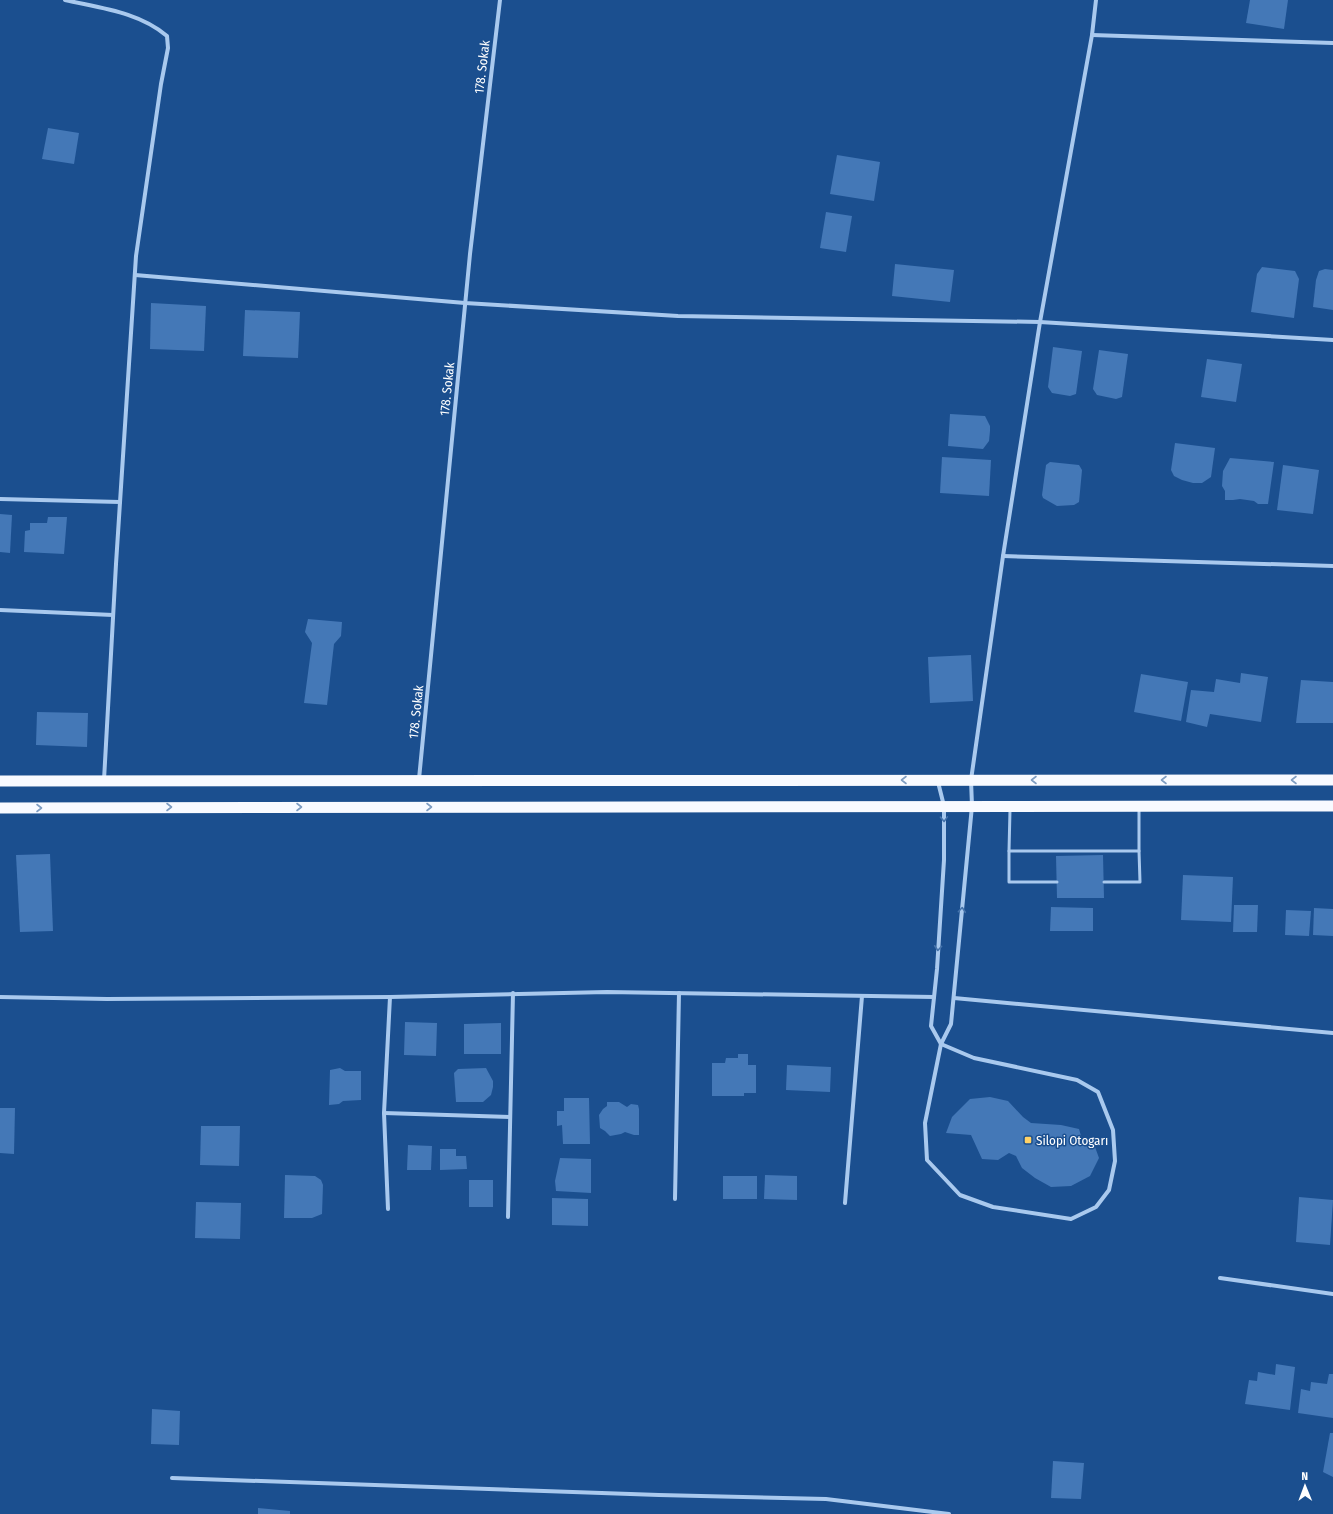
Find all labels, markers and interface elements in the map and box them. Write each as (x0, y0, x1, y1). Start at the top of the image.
street label: 178. Sokak (471, 38, 493, 95)
street label: 178. Sokak (437, 360, 457, 417)
street label: 178. Sokak (406, 683, 426, 740)
one-way arrow (901, 776, 907, 784)
one-way arrow (1031, 776, 1037, 784)
one-way arrow (1161, 776, 1167, 784)
one-way arrow (1291, 776, 1297, 784)
one-way arrow (166, 803, 172, 811)
one-way arrow (296, 803, 302, 811)
one-way arrow (426, 803, 432, 811)
one-way arrow (36, 804, 42, 812)
one-way arrow (940, 816, 949, 822)
one-way arrow (957, 907, 966, 913)
one-way arrow (934, 945, 943, 951)
place label: Silopi Otogarı (1036, 1133, 1108, 1148)
marker: Silopi Otogarı (1023, 1135, 1033, 1145)
north arrow (1285, 1466, 1325, 1506)
text: N (1301, 1470, 1308, 1483)

